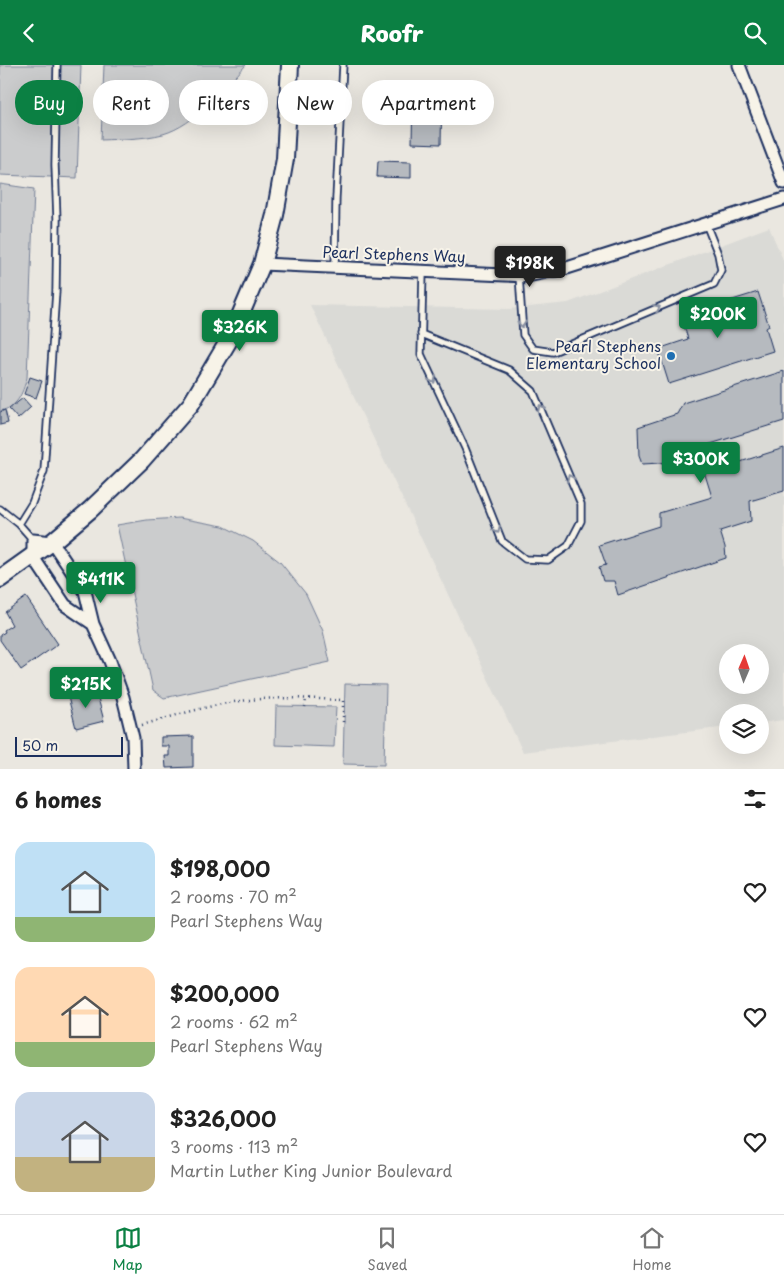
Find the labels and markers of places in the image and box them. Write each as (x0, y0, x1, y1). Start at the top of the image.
pin: $198K (495, 245, 565, 288)
pin: $200K (683, 297, 753, 339)
pin: $326K (205, 309, 275, 352)
place label: Pearl Stephens Elementary School (526, 334, 661, 374)
marker: Pearl Stephens Elementary School (665, 350, 677, 362)
pin: $300K (666, 441, 736, 484)
pin: $411K (66, 561, 136, 604)
pin: $215K (51, 667, 121, 709)

